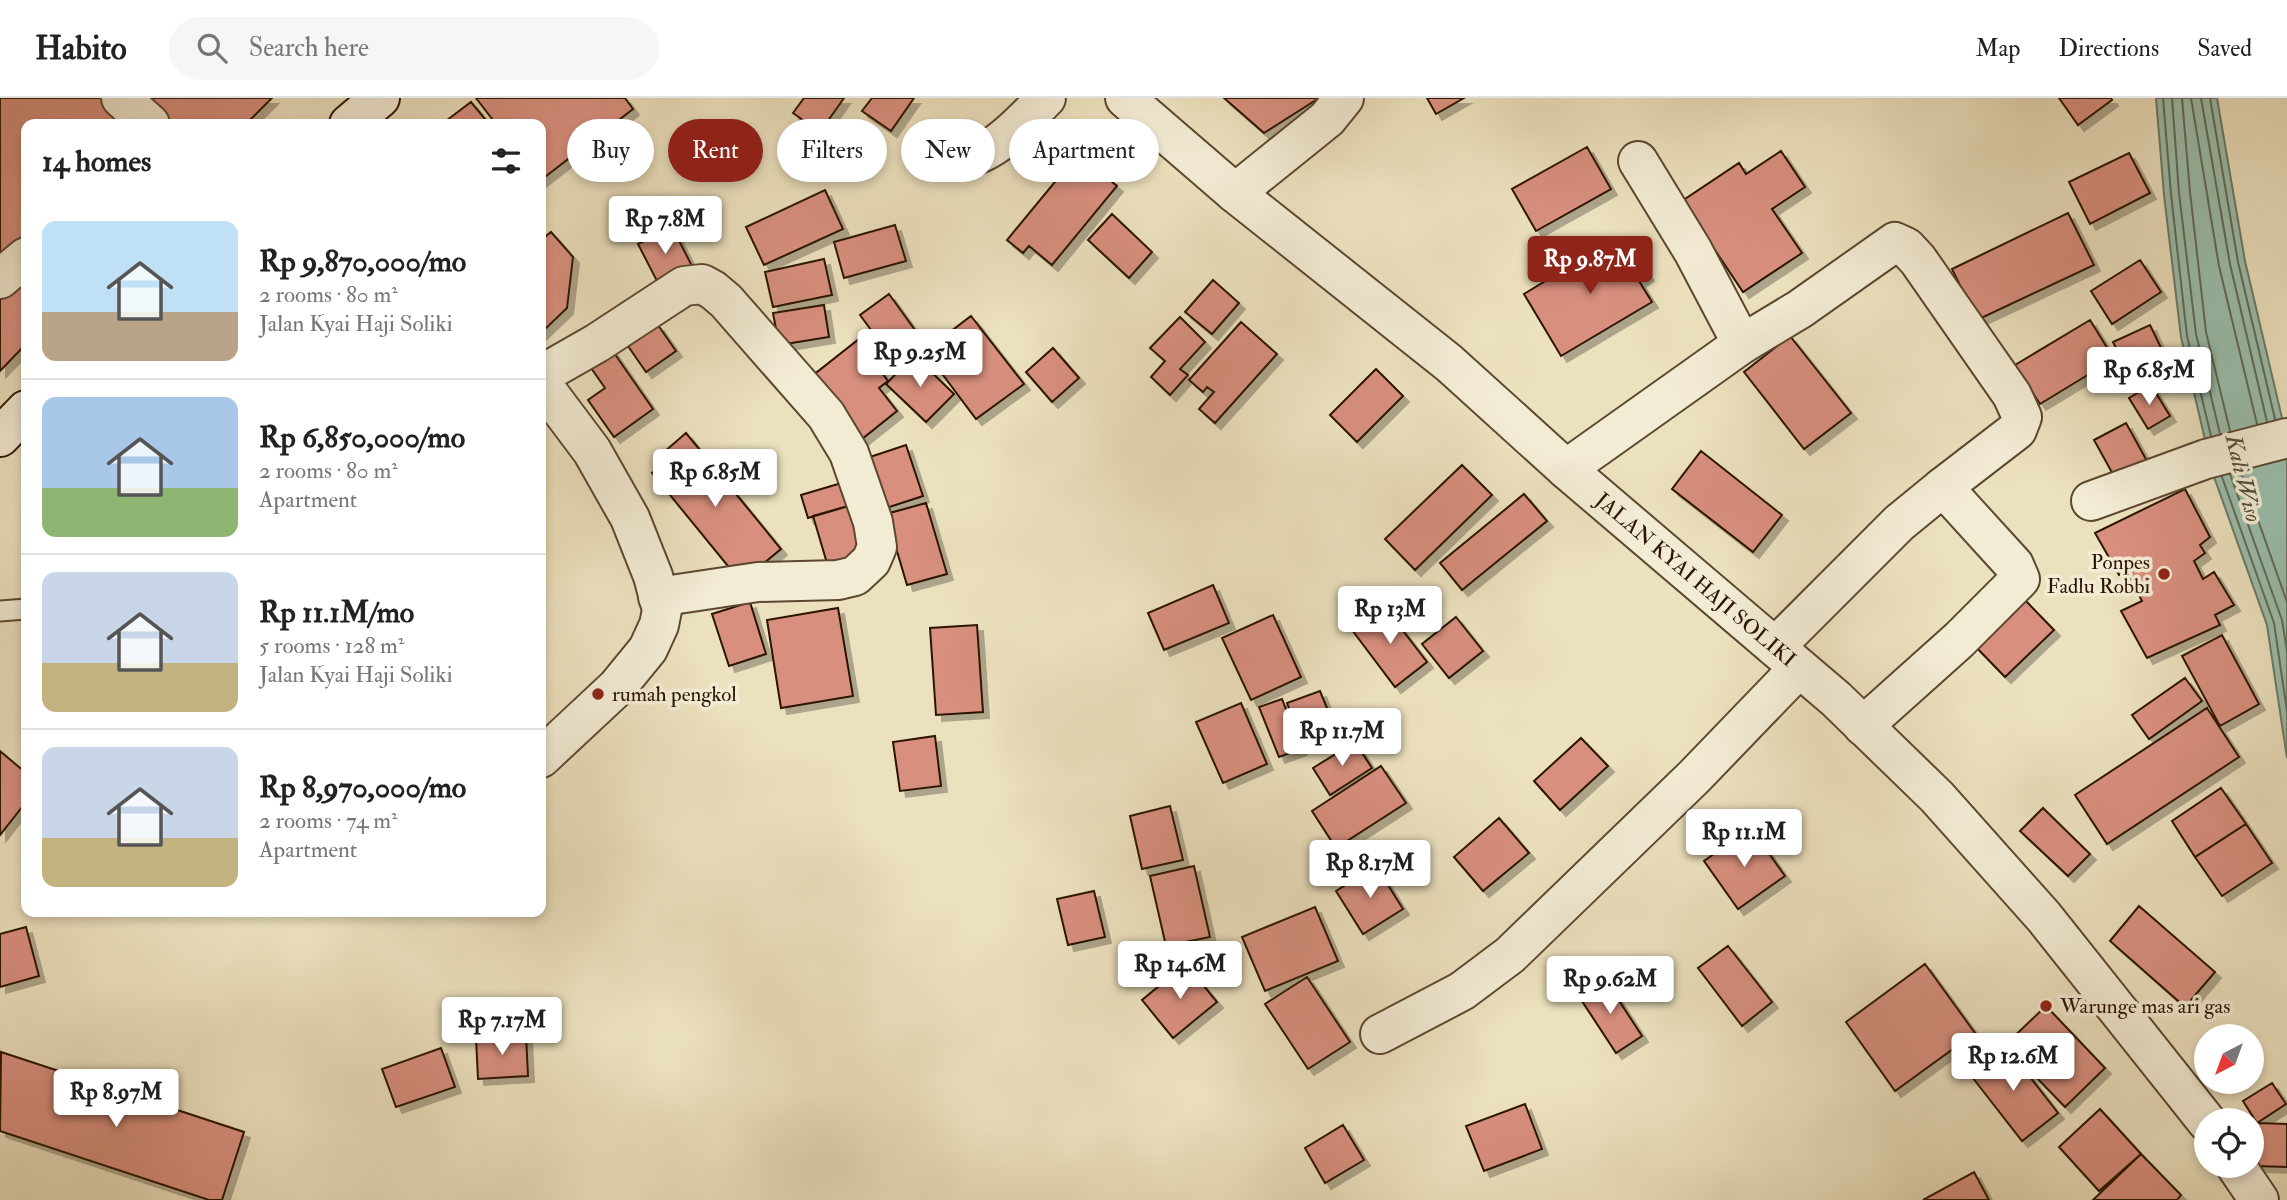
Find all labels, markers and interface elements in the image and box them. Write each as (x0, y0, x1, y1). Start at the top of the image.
search box (169, 17, 659, 80)
text: Habito (35, 28, 127, 69)
icon: search (193, 29, 231, 67)
text: Search here (249, 32, 369, 64)
text: Map (1975, 33, 2020, 64)
text: Directions (2058, 33, 2159, 64)
text: Saved (2197, 33, 2252, 64)
chip: Buy (567, 119, 654, 182)
chip: Rent (668, 119, 763, 182)
chip: Filters (777, 119, 887, 182)
chip: New (901, 119, 995, 182)
chip: Apartment (1009, 119, 1159, 182)
icon: filters (487, 142, 525, 180)
text: 14 homes (42, 143, 151, 180)
pin: Rp 7.8M (600, 197, 730, 256)
text: Rp 7.8M (625, 204, 705, 233)
pin: Rp 9.87M (1518, 236, 1662, 296)
text: Rp 9,870,000/mo (259, 243, 466, 280)
text: Rp 9.87M (1544, 244, 1636, 273)
icon: home (98, 249, 182, 333)
text: 2 rooms · 80 m² (259, 280, 398, 309)
text: Jalan Kyai Haji Soliki (259, 309, 453, 338)
pin: Rp 9.25M (848, 330, 992, 389)
text: Rp 9.25M (873, 337, 967, 366)
pin: Rp 6.85M (2077, 348, 2221, 407)
text: Rp 6.85M (2103, 355, 2195, 384)
text: Rp 6,850,000/mo (259, 419, 465, 456)
icon: home (98, 425, 182, 509)
water label: Kali Wiso (2218, 430, 2268, 525)
pin: Rp 6.85M (643, 450, 787, 509)
text: 2 rooms · 80 m² (259, 456, 398, 485)
text: Rp 6.85M (669, 457, 761, 486)
text: Apartment (259, 485, 357, 514)
street label: JALAN KYAI HAJI SOLIKI (1589, 486, 1802, 673)
place label: Ponpes Fadlu Robbi (2047, 549, 2150, 600)
marker: Ponpes Fadlu Robbi (2156, 566, 2172, 582)
pin: Rp 13M (1333, 587, 1447, 646)
text: Rp 11.1M/mo (259, 594, 414, 631)
text: Rp 13M (1354, 594, 1426, 623)
icon: home (98, 600, 182, 684)
text: 5 rooms · 128 m² (259, 631, 404, 660)
text: Jalan Kyai Haji Soliki (259, 660, 453, 689)
place label: rumah pengkol (612, 681, 737, 708)
marker: rumah pengkol (590, 686, 606, 702)
pin: Rp 11.7M (1270, 708, 1414, 768)
text: Rp 11.7M (1299, 716, 1385, 745)
text: Rp 8,970,000/mo (259, 769, 466, 806)
icon: home (98, 775, 182, 859)
text: 2 rooms · 74 m² (259, 806, 398, 835)
pin: Rp 11.1M (1672, 810, 1816, 869)
text: Rp 11.1M (1702, 817, 1786, 846)
text: Apartment (259, 835, 357, 864)
pin: Rp 8.17M (1298, 840, 1442, 900)
text: Rp 8.17M (1325, 848, 1415, 877)
pin: Rp 14.6M (1108, 942, 1252, 1001)
text: Rp 14.6M (1134, 949, 1226, 978)
pin: Rp 9.62M (1538, 956, 1682, 1016)
text: Rp 9.62M (1563, 964, 1657, 993)
place label: Warunge mas ari gas (2059, 993, 2230, 1020)
pin: Rp 7.17M (430, 998, 574, 1057)
marker: Warunge mas ari gas (2038, 998, 2054, 1014)
text: Rp 7.17M (458, 1005, 546, 1034)
north arrow (2194, 1024, 2264, 1094)
map controls (2194, 1024, 2264, 1178)
pin: Rp 12.6M (1941, 1034, 2085, 1093)
text: Rp 12.6M (1967, 1041, 2059, 1070)
pin: Rp 8.97M (44, 1070, 188, 1129)
text: Rp 8.97M (70, 1077, 162, 1106)
button: locate (2194, 1108, 2264, 1178)

